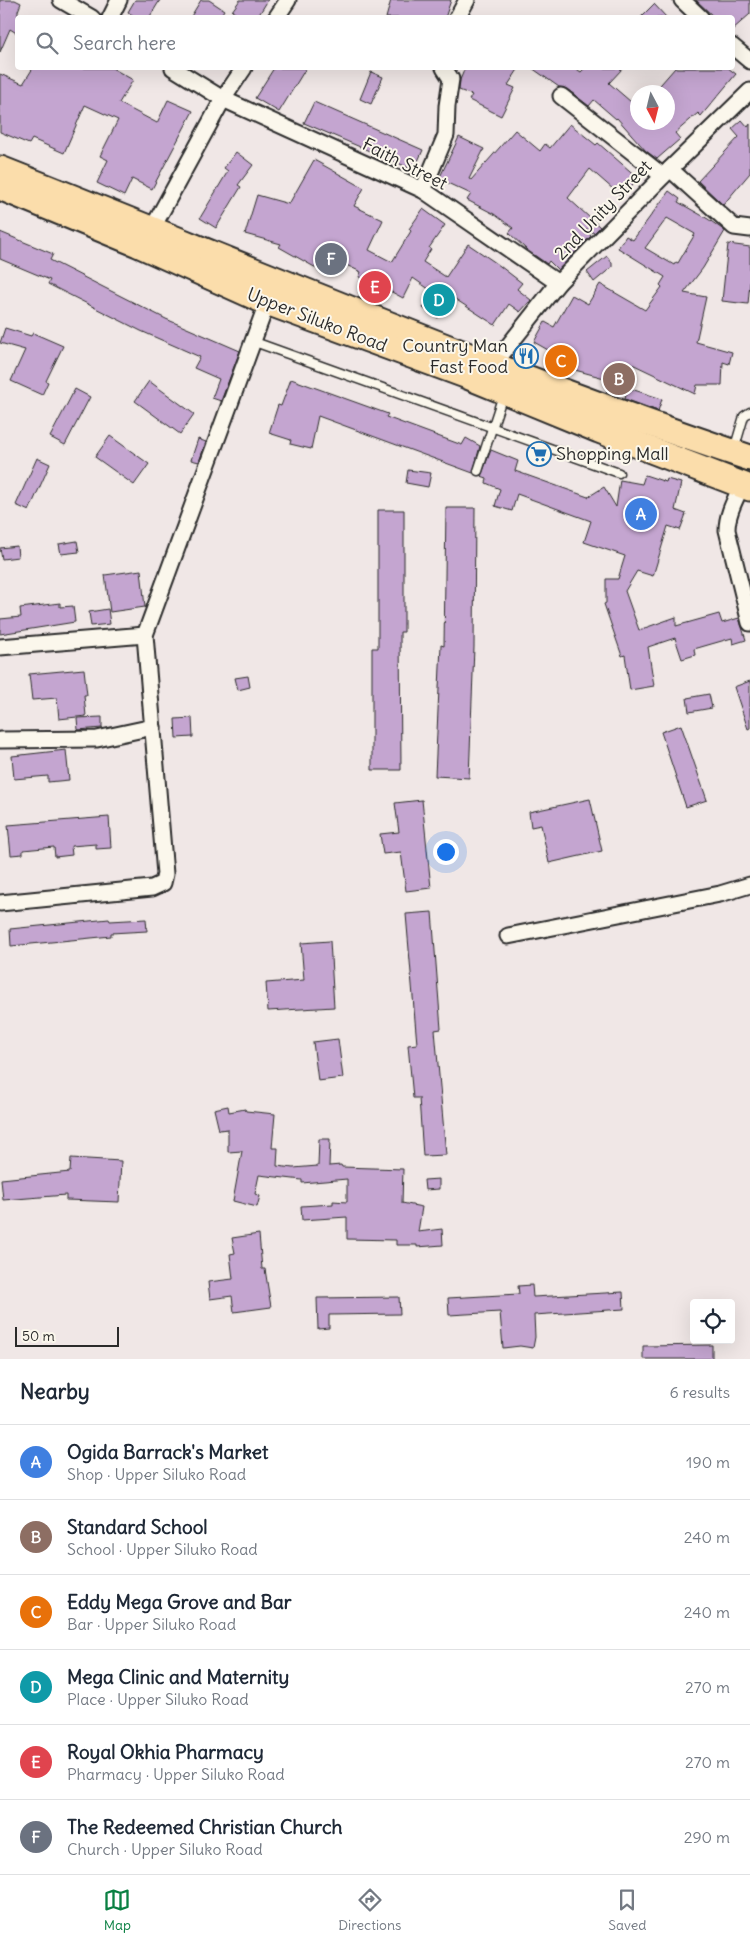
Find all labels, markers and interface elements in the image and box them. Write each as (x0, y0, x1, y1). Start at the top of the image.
search box (15, 15, 735, 70)
icon: search (33, 29, 61, 57)
text: Search here (73, 31, 176, 55)
north arrow (630, 85, 675, 130)
street label: Faith Street (359, 132, 452, 195)
street label: 2nd Unity Street (549, 155, 656, 265)
pin: F (315, 240, 347, 278)
pin: E (359, 268, 391, 306)
pin: D (423, 281, 455, 319)
street label: Upper Siluko Road (244, 282, 391, 357)
place label: Country Man Fast Food (402, 334, 508, 378)
pin: C (545, 342, 577, 380)
restaurant icon: Country Man Fast Food (513, 343, 539, 369)
pin: B (603, 360, 635, 398)
supermarket icon: Shopping Mall (526, 441, 552, 467)
place label: Shopping Mall (556, 442, 669, 465)
pin: A (625, 495, 657, 533)
your location (433, 839, 459, 865)
map controls (690, 1299, 735, 1344)
button: locate (690, 1299, 735, 1344)
scale bar (15, 1324, 119, 1347)
text: 50 m (22, 1327, 55, 1345)
text: Nearby (20, 1378, 90, 1405)
text: 6 results (669, 1382, 730, 1402)
text: Ogida Barrack's Market (67, 1440, 268, 1464)
text: A (31, 1452, 41, 1472)
text: 190 m (686, 1452, 730, 1472)
text: Shop · Upper Siluko Road (67, 1464, 246, 1484)
text: Standard School (67, 1515, 208, 1539)
text: B (31, 1527, 41, 1547)
text: 240 m (684, 1527, 730, 1547)
text: School · Upper Siluko Road (67, 1539, 258, 1559)
text: Eddy Mega Grove and Bar (67, 1590, 292, 1614)
text: C (31, 1602, 41, 1622)
text: 240 m (684, 1602, 730, 1622)
text: Bar · Upper Siluko Road (67, 1614, 236, 1634)
text: Mega Clinic and Maternity (67, 1665, 289, 1689)
text: D (30, 1677, 42, 1697)
text: 270 m (685, 1677, 730, 1697)
text: Place · Upper Siluko Road (67, 1689, 249, 1709)
text: Royal Okhia Pharmacy (67, 1740, 264, 1764)
text: E (31, 1752, 41, 1772)
text: 270 m (685, 1752, 730, 1772)
text: Pharmacy · Upper Siluko Road (67, 1764, 285, 1784)
text: The Redeemed Christian Church (67, 1815, 343, 1839)
text: F (31, 1827, 41, 1847)
text: 290 m (684, 1827, 730, 1847)
text: Church · Upper Siluko Road (67, 1839, 263, 1859)
tab: Map (103, 1886, 131, 1934)
tab: Directions (338, 1886, 401, 1934)
tab: Saved (608, 1886, 647, 1934)

